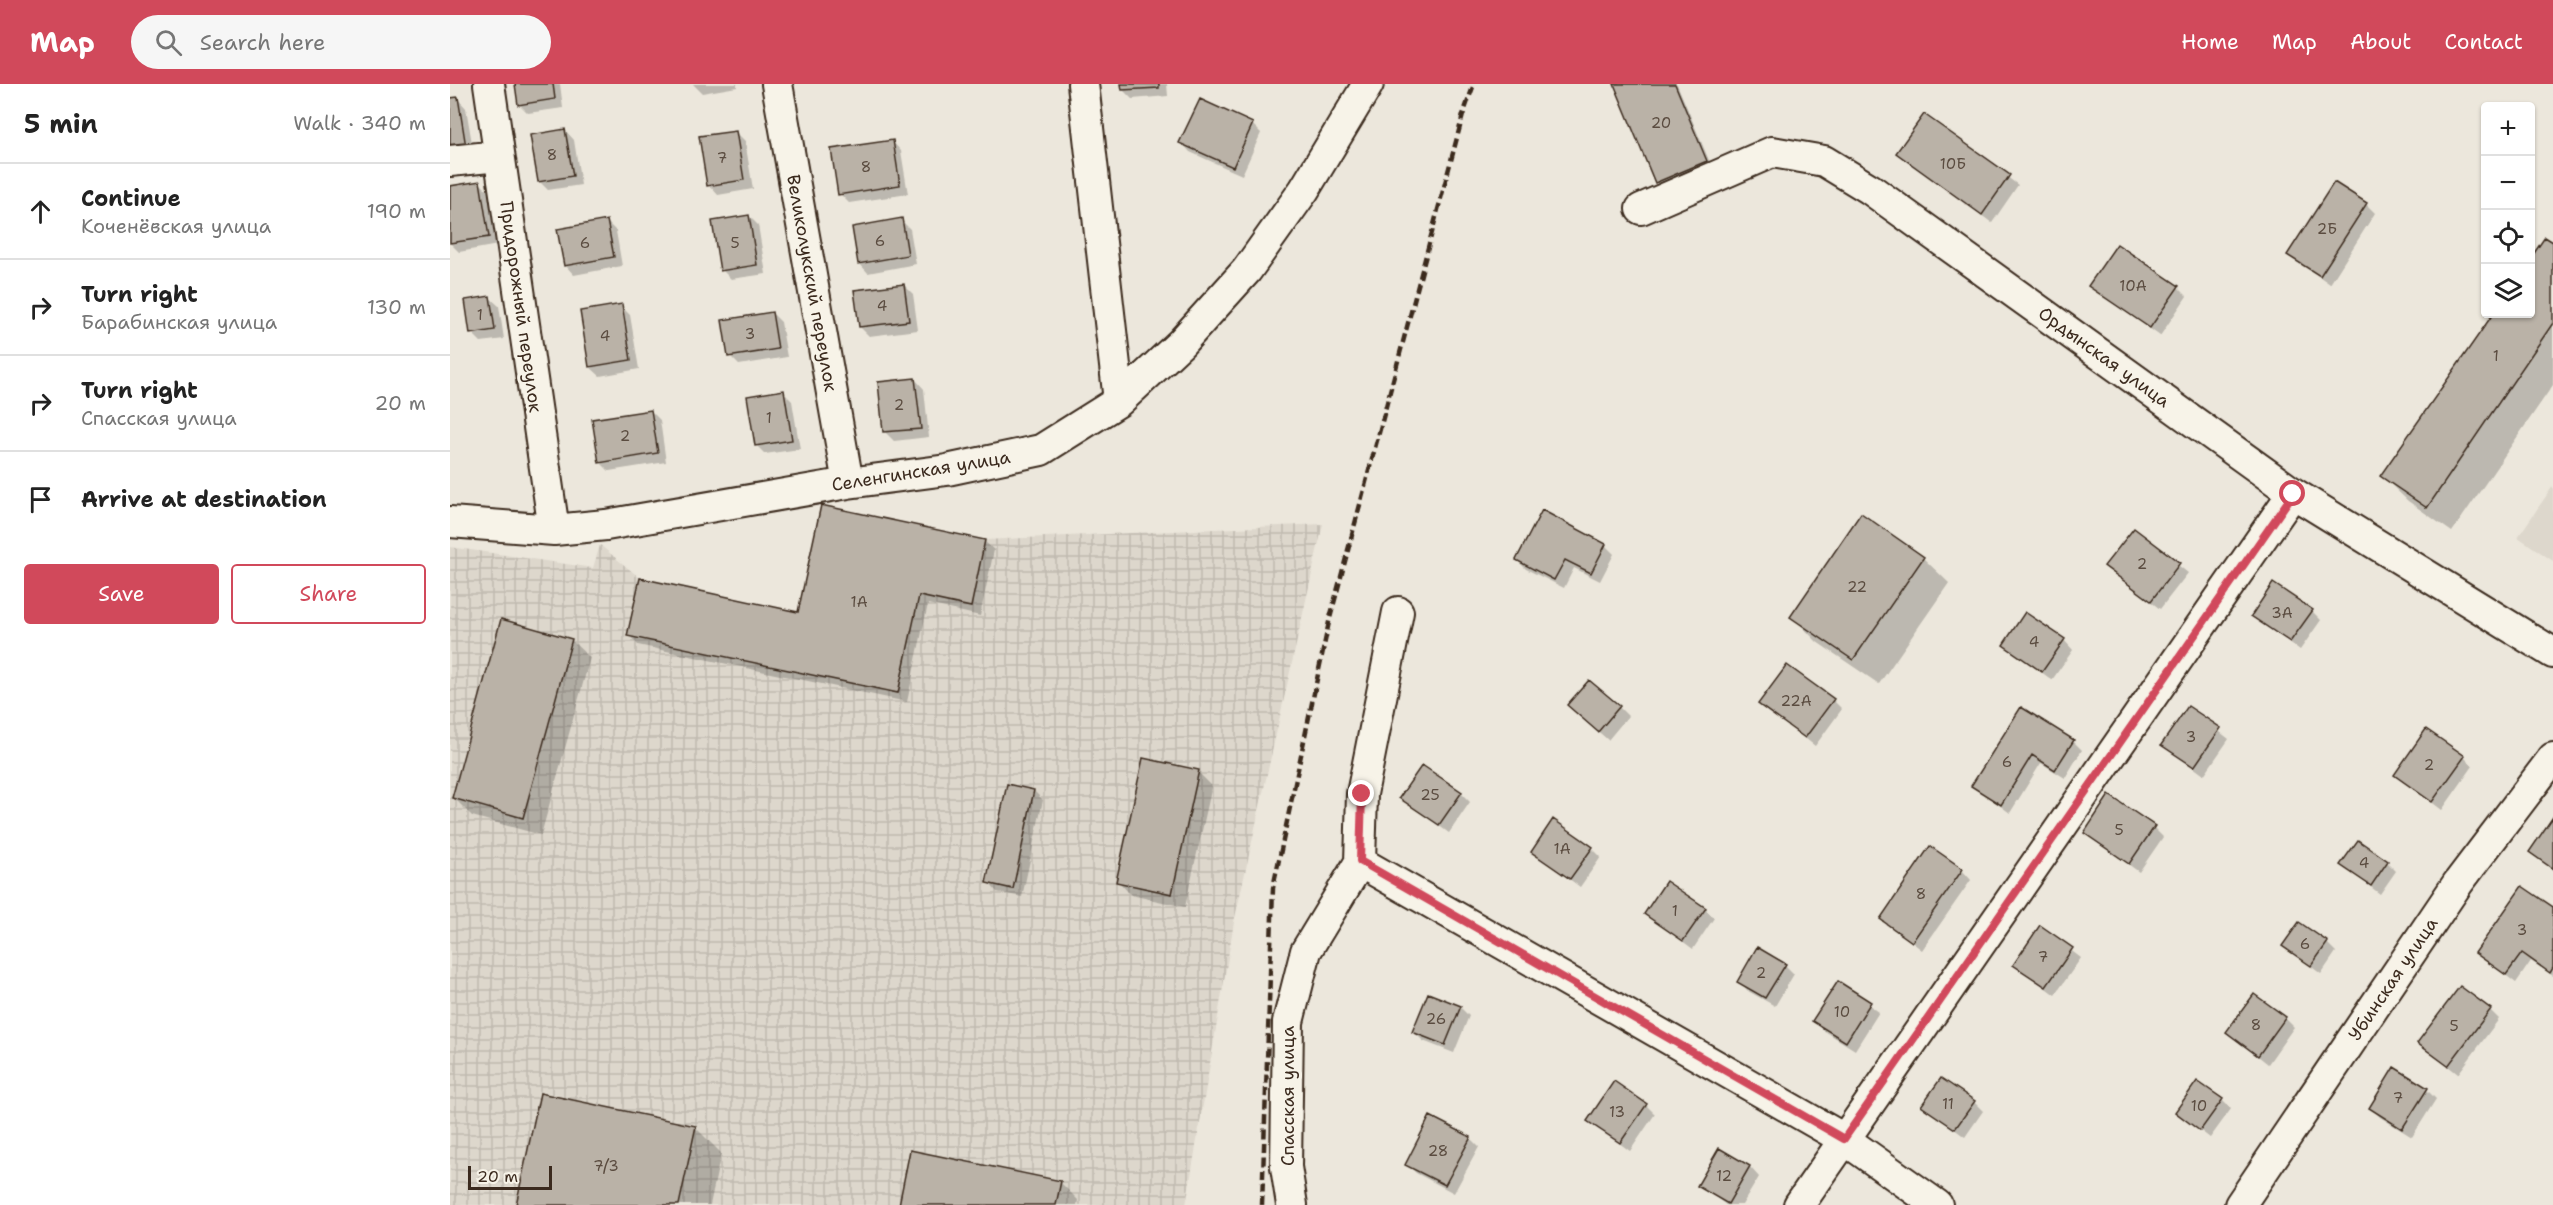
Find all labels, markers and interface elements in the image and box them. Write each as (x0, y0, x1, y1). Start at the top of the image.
search box (131, 15, 551, 69)
text: Map (30, 23, 95, 61)
icon: search (152, 26, 185, 59)
text: Search here (200, 28, 325, 57)
text: Home (2181, 28, 2239, 56)
text: Map (2272, 28, 2317, 56)
text: About (2350, 28, 2411, 56)
text: Contact (2444, 28, 2523, 56)
map controls (2481, 102, 2535, 318)
button: + (2481, 102, 2535, 156)
text: 5 min (24, 106, 98, 141)
text: Walk · 340 m (293, 110, 426, 136)
house number: 20 (1651, 113, 1671, 133)
house number: 8 (547, 145, 557, 165)
house number: 7 (717, 148, 727, 168)
house number: 10Б (1940, 154, 1966, 174)
button: − (2481, 156, 2535, 210)
house number: 8 (861, 157, 871, 177)
street label: Великолукский переулок (781, 173, 843, 394)
text: Continue (81, 184, 181, 213)
icon: ahead (24, 195, 57, 228)
text: 190 m (367, 198, 426, 224)
street label: Придорожный переулок (494, 200, 548, 415)
button: locate (2481, 210, 2535, 264)
text: Коченёвская улица (81, 213, 271, 239)
house number: 2Б (2317, 219, 2337, 239)
house number: 6 (875, 231, 885, 251)
house number: 6 (580, 233, 590, 253)
house number: 5 (730, 233, 740, 253)
button: layers (2481, 264, 2535, 318)
house number: 10А (2119, 276, 2147, 296)
text: Turn right (81, 280, 198, 309)
icon: right (24, 291, 57, 324)
text: 130 m (367, 294, 426, 320)
house number: 4 (877, 296, 887, 316)
street label: Ордынская улица (2033, 301, 2175, 413)
house number: 1 (477, 305, 483, 325)
text: Барабинская улица (81, 309, 277, 335)
house number: 3 (745, 324, 755, 344)
house number: 4 (600, 326, 610, 346)
house number: 1 (2493, 346, 2499, 366)
text: Turn right (81, 376, 198, 405)
icon: right (24, 387, 57, 420)
text: 20 m (375, 390, 426, 416)
house number: 2 (894, 395, 904, 415)
text: Спасская улица (81, 405, 237, 431)
house number: 1 (766, 408, 772, 428)
house number: 2 (620, 426, 630, 446)
street label: Селенгинская улица (830, 445, 1012, 497)
route start (2279, 480, 2305, 506)
icon: arrive (24, 483, 57, 516)
text: Arrive at destination (81, 485, 327, 514)
house number: 2 (2137, 554, 2147, 574)
button: Save (24, 564, 219, 624)
button: Share (231, 564, 426, 624)
house number: 22 (1847, 577, 1867, 597)
house number: 1А (850, 592, 868, 612)
house number: 3А (2271, 603, 2293, 623)
house number: 4 (2029, 632, 2039, 652)
house number: 22А (1780, 691, 1812, 711)
house number: 3 (2186, 727, 2196, 747)
house number: 6 (2002, 752, 2012, 772)
house number: 2 (2424, 755, 2434, 775)
route end (1348, 780, 1374, 806)
house number: 25 (1420, 785, 1440, 805)
house number: 5 (2114, 820, 2124, 840)
house number: 1А (1553, 839, 1571, 859)
house number: 4 (2359, 853, 2369, 873)
house number: 8 (1916, 884, 1926, 904)
house number: 1 (1672, 901, 1678, 921)
street label: Убинская улица (2343, 913, 2443, 1045)
house number: 3 (2517, 920, 2527, 940)
house number: 6 (2300, 934, 2310, 954)
house number: 7 (2038, 947, 2048, 967)
house number: 2 (1756, 963, 1766, 983)
house number: 10 (1834, 1002, 1850, 1022)
house number: 26 (1426, 1009, 1446, 1029)
house number: 8 (2251, 1015, 2261, 1035)
house number: 5 (2449, 1016, 2459, 1036)
street label: Спасская улица (1276, 1026, 1300, 1166)
house number: 7 (2393, 1088, 2403, 1108)
house number: 11 (1942, 1094, 1954, 1114)
house number: 10 (2191, 1096, 2207, 1116)
house number: 13 (1609, 1102, 1625, 1122)
house number: 28 (1428, 1141, 1448, 1161)
house number: 7/3 (593, 1156, 619, 1176)
scale bar (468, 1163, 552, 1190)
text: 20 m (477, 1166, 518, 1187)
house number: 12 (1716, 1166, 1732, 1186)

